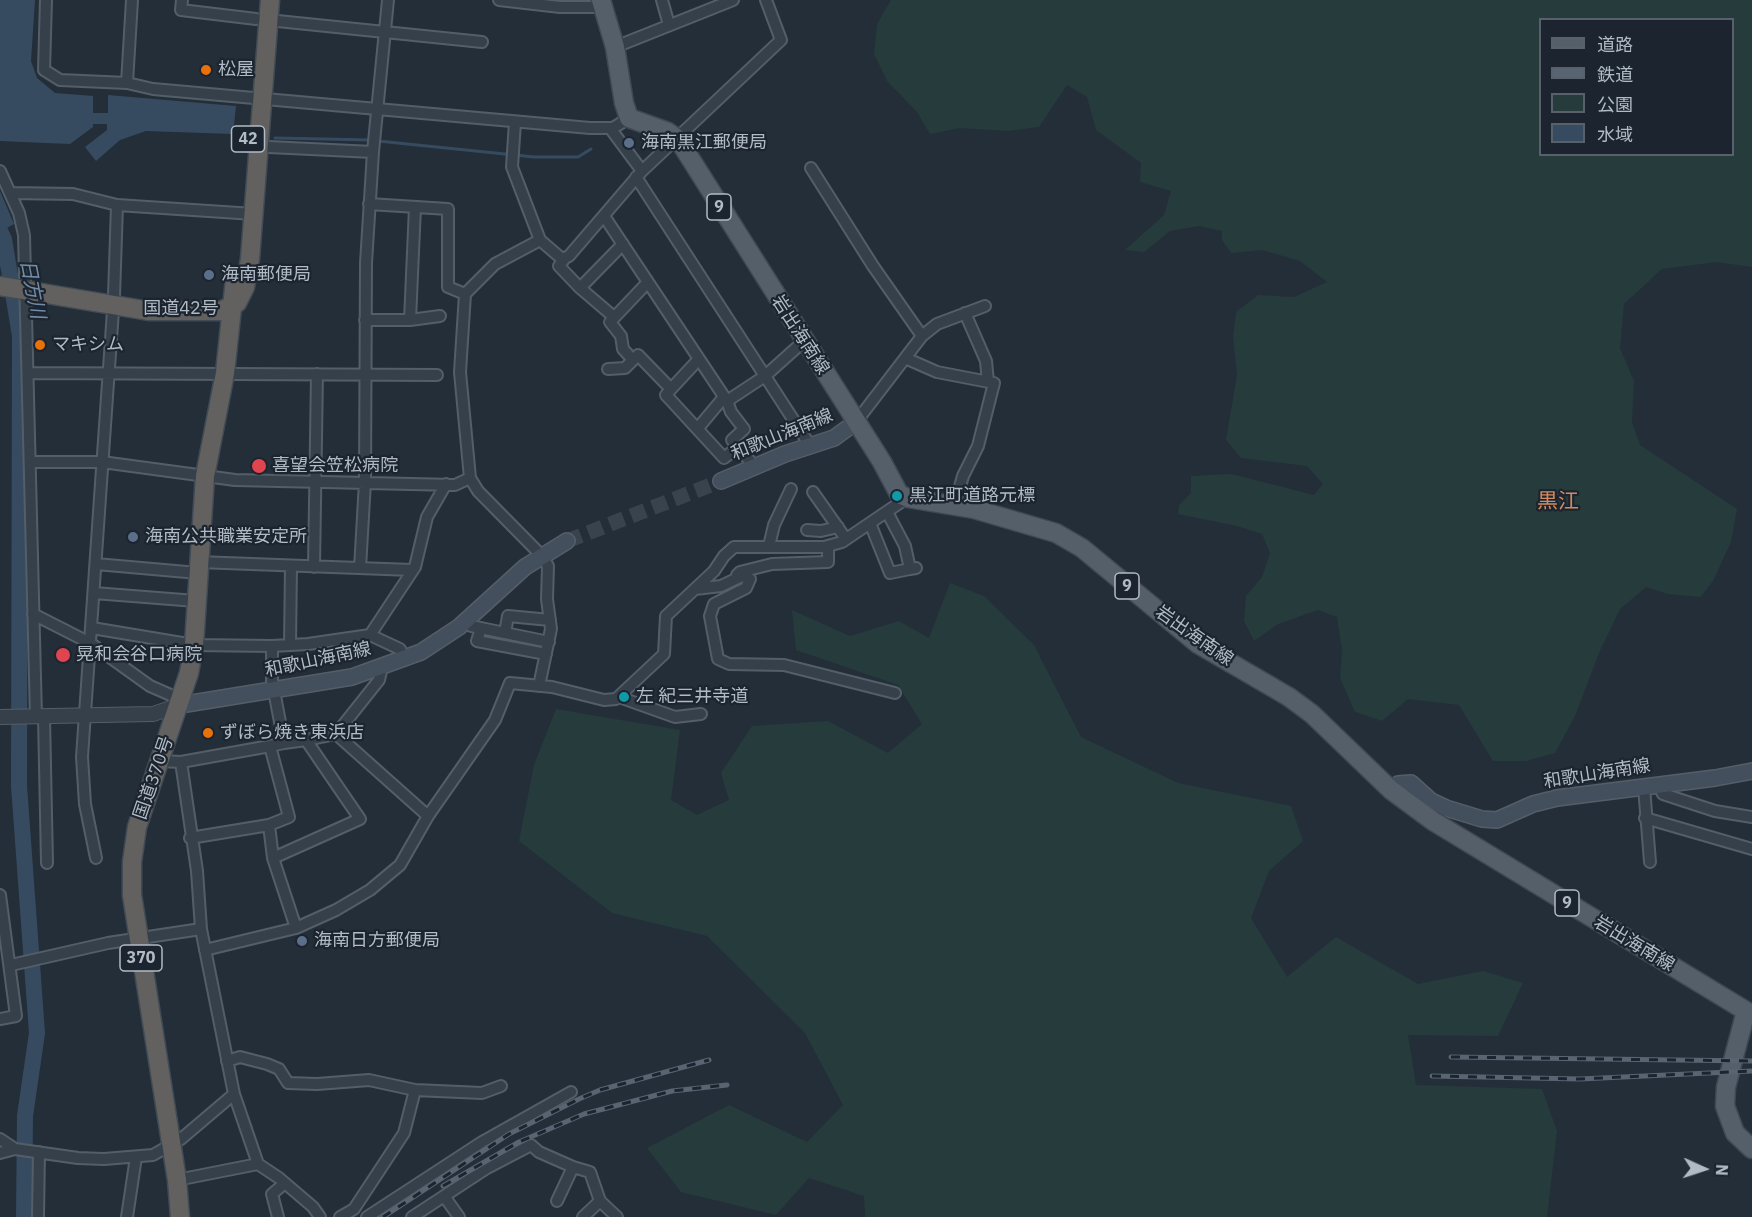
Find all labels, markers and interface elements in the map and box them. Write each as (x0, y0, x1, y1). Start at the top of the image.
legend (1539, 18, 1734, 156)
text: 道路 (1597, 33, 1633, 56)
place label: 松屋 (218, 59, 254, 81)
marker: 松屋 (199, 63, 213, 77)
text: 鉄道 (1597, 63, 1633, 86)
text: 公園 (1597, 93, 1633, 116)
text: 水域 (1597, 123, 1633, 146)
road number: 42 (232, 126, 264, 152)
place label: 海南黒江郵便局 (641, 132, 767, 154)
marker: 海南黒江郵便局 (622, 136, 636, 150)
road number: 9 (707, 194, 731, 220)
water label: 日方川 (14, 257, 50, 321)
place label: 海南郵便局 (221, 264, 311, 286)
marker: 海南郵便局 (202, 268, 216, 282)
street label: 岩出海南線 (766, 291, 834, 379)
street label: 国道42号 (143, 298, 219, 320)
place label: マキシム (52, 334, 124, 356)
marker: マキシム (33, 338, 47, 352)
street label: 和歌山海南線 (728, 405, 836, 465)
place label: 喜望会笠松病院 (272, 455, 398, 477)
marker: 喜望会笠松病院 (250, 457, 268, 475)
place label: 黒江町道路元標 (909, 485, 1035, 507)
marker: 黒江町道路元標 (890, 489, 904, 503)
district label: 黒江 (1537, 489, 1579, 515)
place label: 海南公共職業安定所 (145, 526, 307, 548)
marker: 海南公共職業安定所 (126, 530, 140, 544)
road number: 9 (1115, 573, 1139, 599)
street label: 岩出海南線 (1151, 601, 1237, 671)
street label: 和歌山海南線 (263, 638, 373, 682)
place label: 晃和会谷口病院 (76, 644, 202, 666)
marker: 晃和会谷口病院 (54, 646, 72, 664)
place label: 左 紀三井寺道 (636, 686, 748, 708)
marker: 左 紀三井寺道 (617, 690, 631, 704)
place label: ずぼら焼き東浜店 (220, 722, 364, 744)
marker: ずぼら焼き東浜店 (201, 726, 215, 740)
street label: 国道370号 (130, 734, 178, 822)
street label: 和歌山海南線 (1542, 755, 1652, 793)
road number: 9 (1555, 890, 1579, 916)
street label: 岩出海南線 (1590, 912, 1678, 976)
place label: 海南日方郵便局 (314, 930, 440, 952)
marker: 海南日方郵便局 (295, 934, 309, 948)
road number: 370 (120, 945, 162, 971)
north arrow (1674, 1139, 1734, 1199)
text: N (1712, 1164, 1732, 1176)

